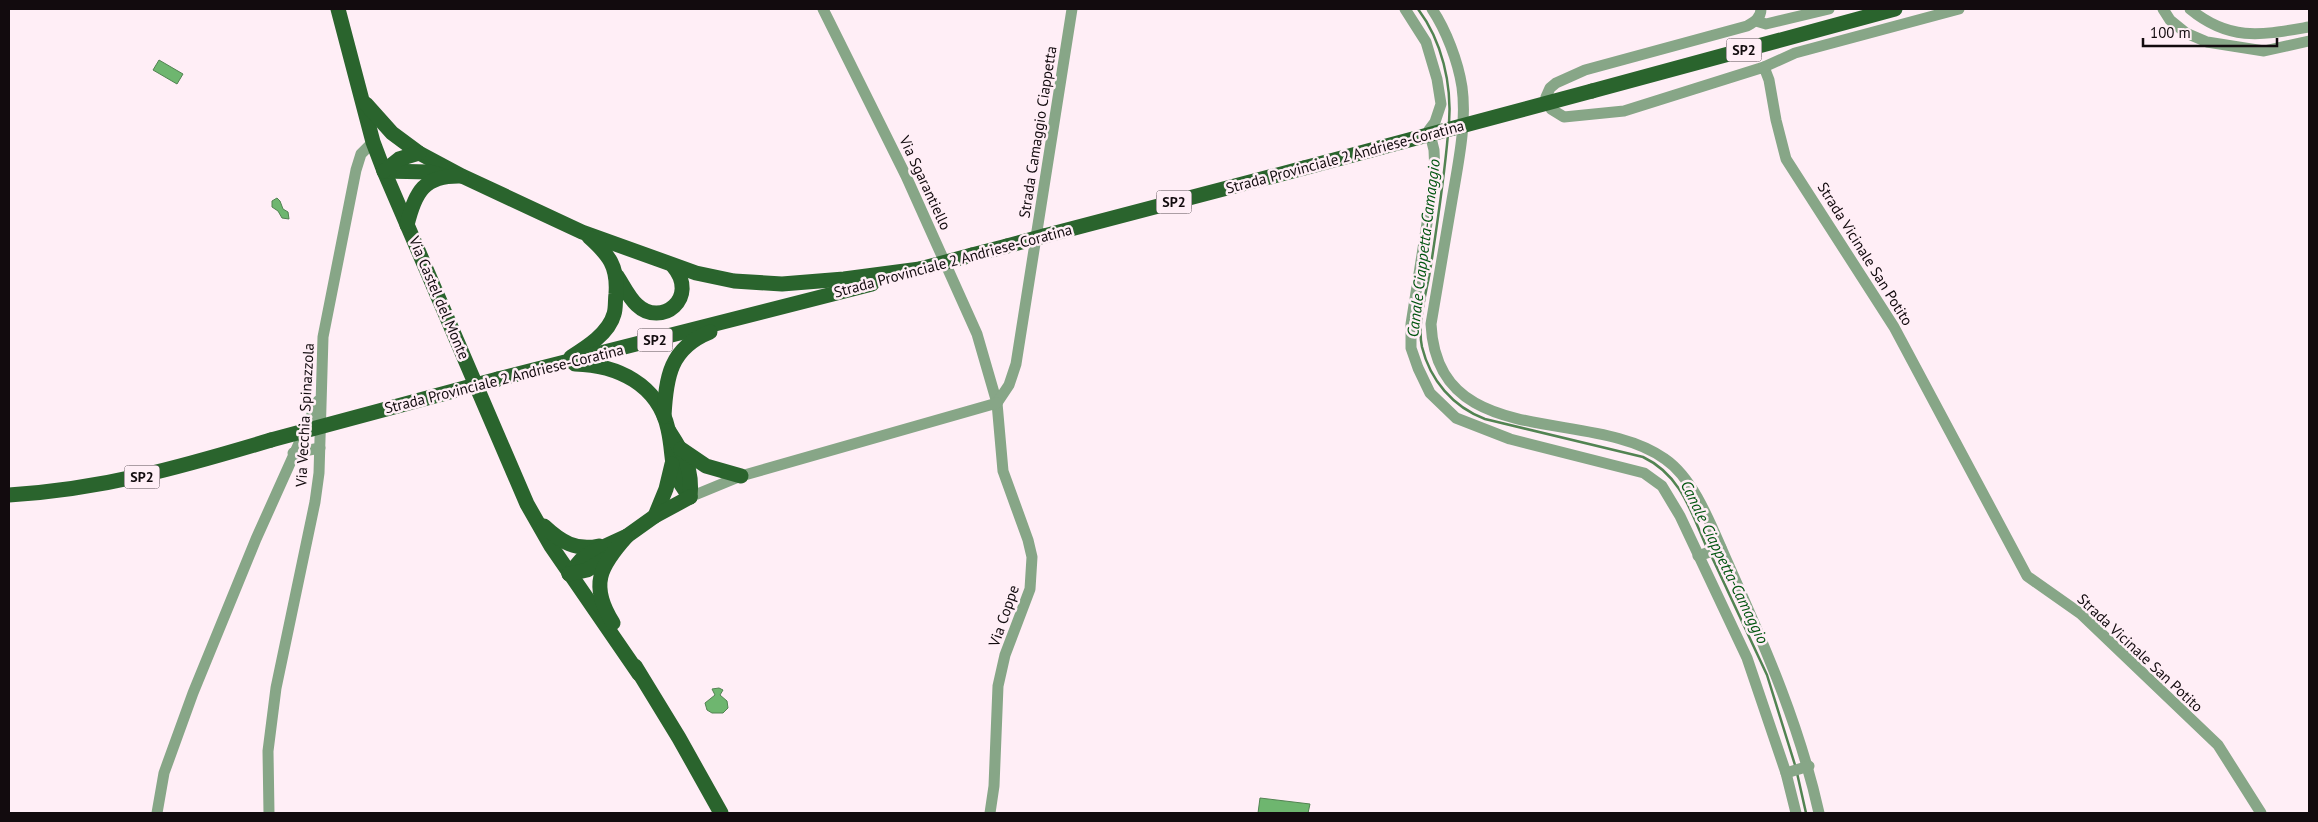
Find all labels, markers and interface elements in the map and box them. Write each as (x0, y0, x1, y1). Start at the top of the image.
scale bar (2143, 15, 2277, 47)
text: 100 m (2150, 23, 2191, 42)
road number: SP2 (1726, 38, 1762, 62)
street label: Strada Camaggio Ciappetta (1015, 44, 1061, 219)
street label: Strada Provinciale 2 Andriese-Coratina (1224, 116, 1466, 198)
street label: Via Sgarantiello (895, 132, 956, 233)
water label: Canale Ciappetta-Camaggio (1402, 158, 1444, 338)
street label: Strada Vicinale San Potito (1814, 179, 1917, 329)
road number: SP2 (1156, 190, 1192, 213)
street label: Strada Provinciale 2 Andriese-Coratina (832, 220, 1074, 302)
street label: Via Castel del Monte (405, 233, 474, 362)
road number: SP2 (638, 328, 672, 352)
street label: Strada Provinciale 2 Andriese-Coratina (382, 340, 625, 417)
street label: Via Vecchia Spinazzola (291, 342, 318, 489)
road number: SP2 (124, 466, 160, 488)
water label: Canale Ciappetta-Camaggio (1677, 477, 1773, 647)
street label: Via Coppe (984, 583, 1023, 650)
street label: Strada Vicinale San Potito (2073, 589, 2207, 716)

